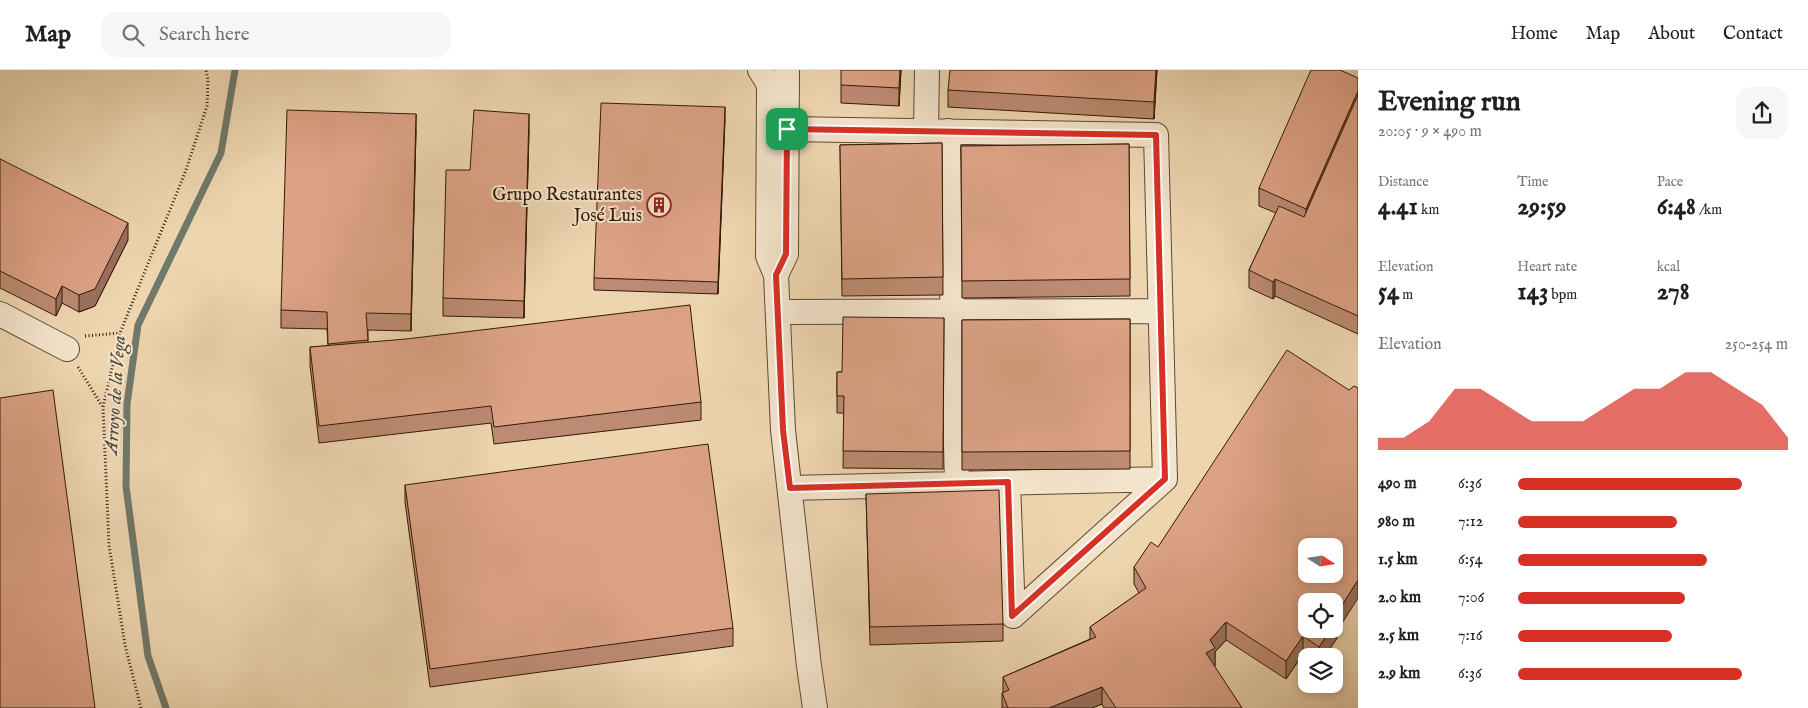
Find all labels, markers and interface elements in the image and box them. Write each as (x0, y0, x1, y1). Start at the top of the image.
search box (101, 12, 451, 57)
text: Map (25, 19, 71, 50)
icon: search (119, 21, 147, 49)
text: Search here (159, 23, 250, 47)
text: Home (1511, 23, 1558, 46)
text: Map (1586, 23, 1620, 46)
text: About (1648, 23, 1695, 46)
text: Contact (1723, 23, 1783, 46)
text: Evening run (1378, 85, 1521, 120)
button: share (1736, 87, 1788, 139)
pin (766, 108, 808, 150)
icon: arrive (773, 115, 801, 143)
text: 20:05 · 9 × 490 m (1378, 122, 1482, 142)
text: Distance (1378, 173, 1429, 191)
text: Time (1517, 173, 1548, 191)
text: Pace (1657, 173, 1683, 191)
place label: Grupo Restaurantes José Luis (492, 184, 642, 228)
text: 4.41 (1378, 191, 1418, 223)
text: 29:59 (1517, 191, 1567, 223)
text: 6:48 (1657, 191, 1696, 223)
building icon: Grupo Restaurantes José Luis (646, 192, 672, 218)
text: km (1418, 201, 1439, 219)
text: /km (1696, 201, 1722, 219)
text: Elevation (1378, 258, 1434, 276)
text: Heart rate (1517, 258, 1577, 276)
text: kcal (1657, 258, 1680, 276)
text: 54 (1378, 276, 1399, 308)
text: 143 (1517, 276, 1548, 308)
text: 278 (1657, 276, 1690, 308)
text: m (1399, 286, 1413, 304)
text: bpm (1548, 286, 1577, 304)
water label: Arroyo de la Vega (100, 335, 132, 457)
text: Elevation (1378, 335, 1441, 355)
text: 250–254 m (1725, 335, 1788, 355)
text: 490 m (1378, 474, 1417, 494)
text: 6:36 (1458, 474, 1482, 494)
text: 980 m (1378, 512, 1415, 532)
text: 7:12 (1458, 512, 1483, 532)
north arrow (1298, 538, 1342, 582)
map controls (1298, 538, 1343, 693)
text: 1.5 km (1378, 550, 1418, 570)
text: 6:54 (1458, 550, 1483, 570)
text: 2.0 km (1378, 588, 1421, 608)
text: 7:06 (1458, 588, 1484, 608)
button: locate (1298, 593, 1343, 638)
text: 2.5 km (1378, 626, 1419, 646)
text: 7:16 (1458, 626, 1482, 646)
button: layers (1298, 648, 1343, 693)
text: 2.9 km (1378, 664, 1420, 684)
text: 6:36 (1458, 664, 1482, 684)

